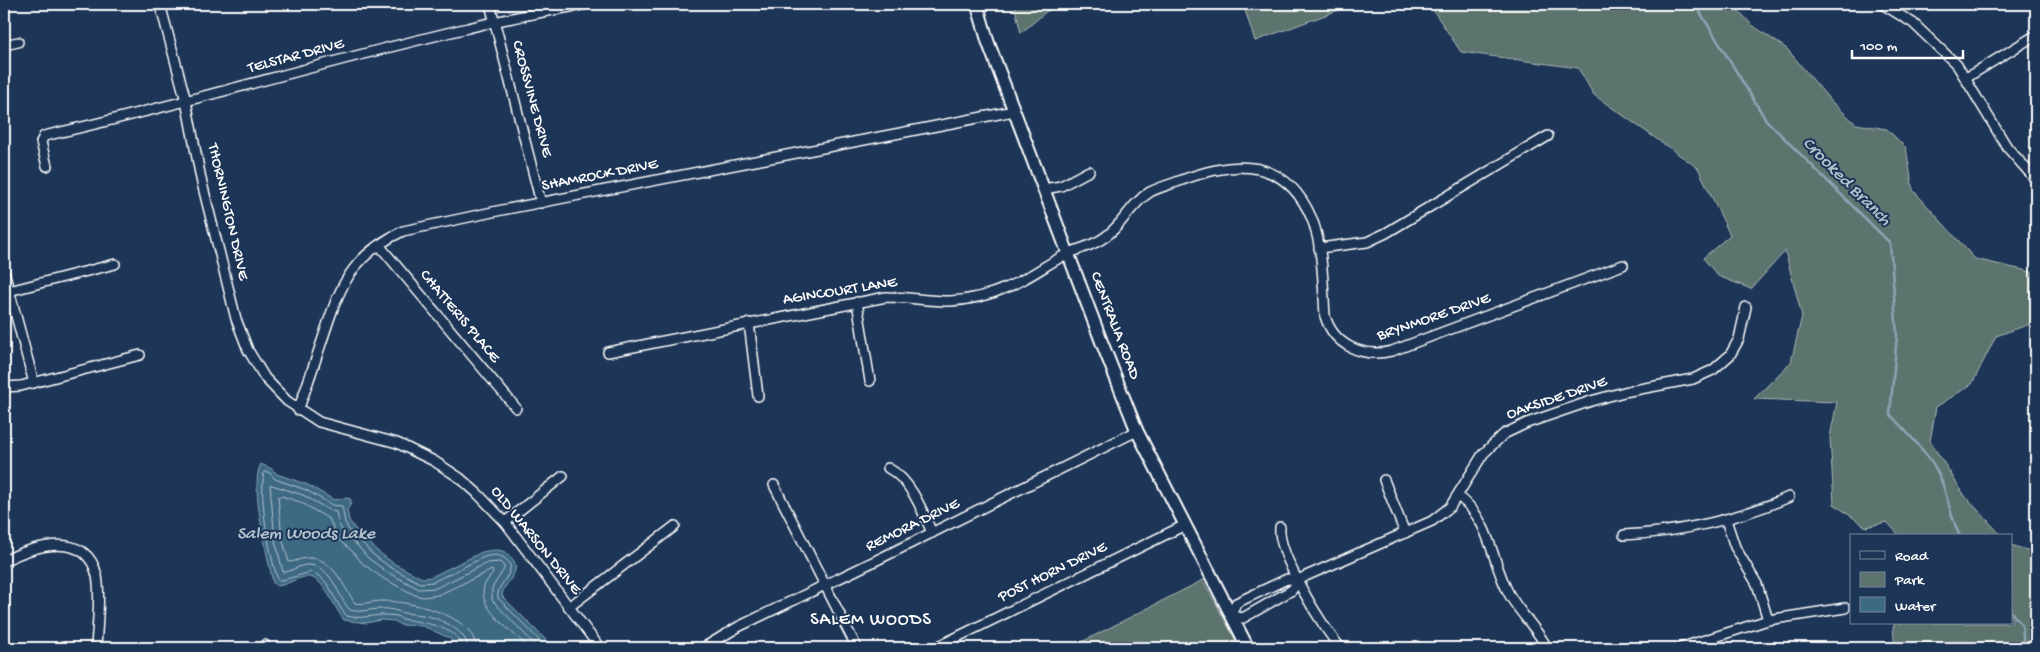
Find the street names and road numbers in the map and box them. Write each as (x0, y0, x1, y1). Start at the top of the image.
street label: TELSTAR DRIVE (245, 35, 347, 79)
street label: CROSSVINE DRIVE (506, 39, 556, 160)
street label: THORNINGTON DRIVE (202, 141, 252, 283)
street label: SHAMROCK DRIVE (540, 155, 661, 197)
street label: CHATTERIS PLACE (415, 267, 504, 368)
street label: CENTRALIA ROAD (1085, 269, 1143, 383)
street label: AGINCOURT LANE (782, 273, 899, 310)
street label: BRYNMORE DRIVE (1374, 289, 1494, 347)
street label: OAKSIDE DRIVE (1504, 373, 1611, 425)
street label: OLD WARSON DRIVE (485, 483, 585, 600)
street label: REMORA DRIVE (863, 495, 964, 557)
street label: POST HORN DRIVE (995, 538, 1111, 608)

